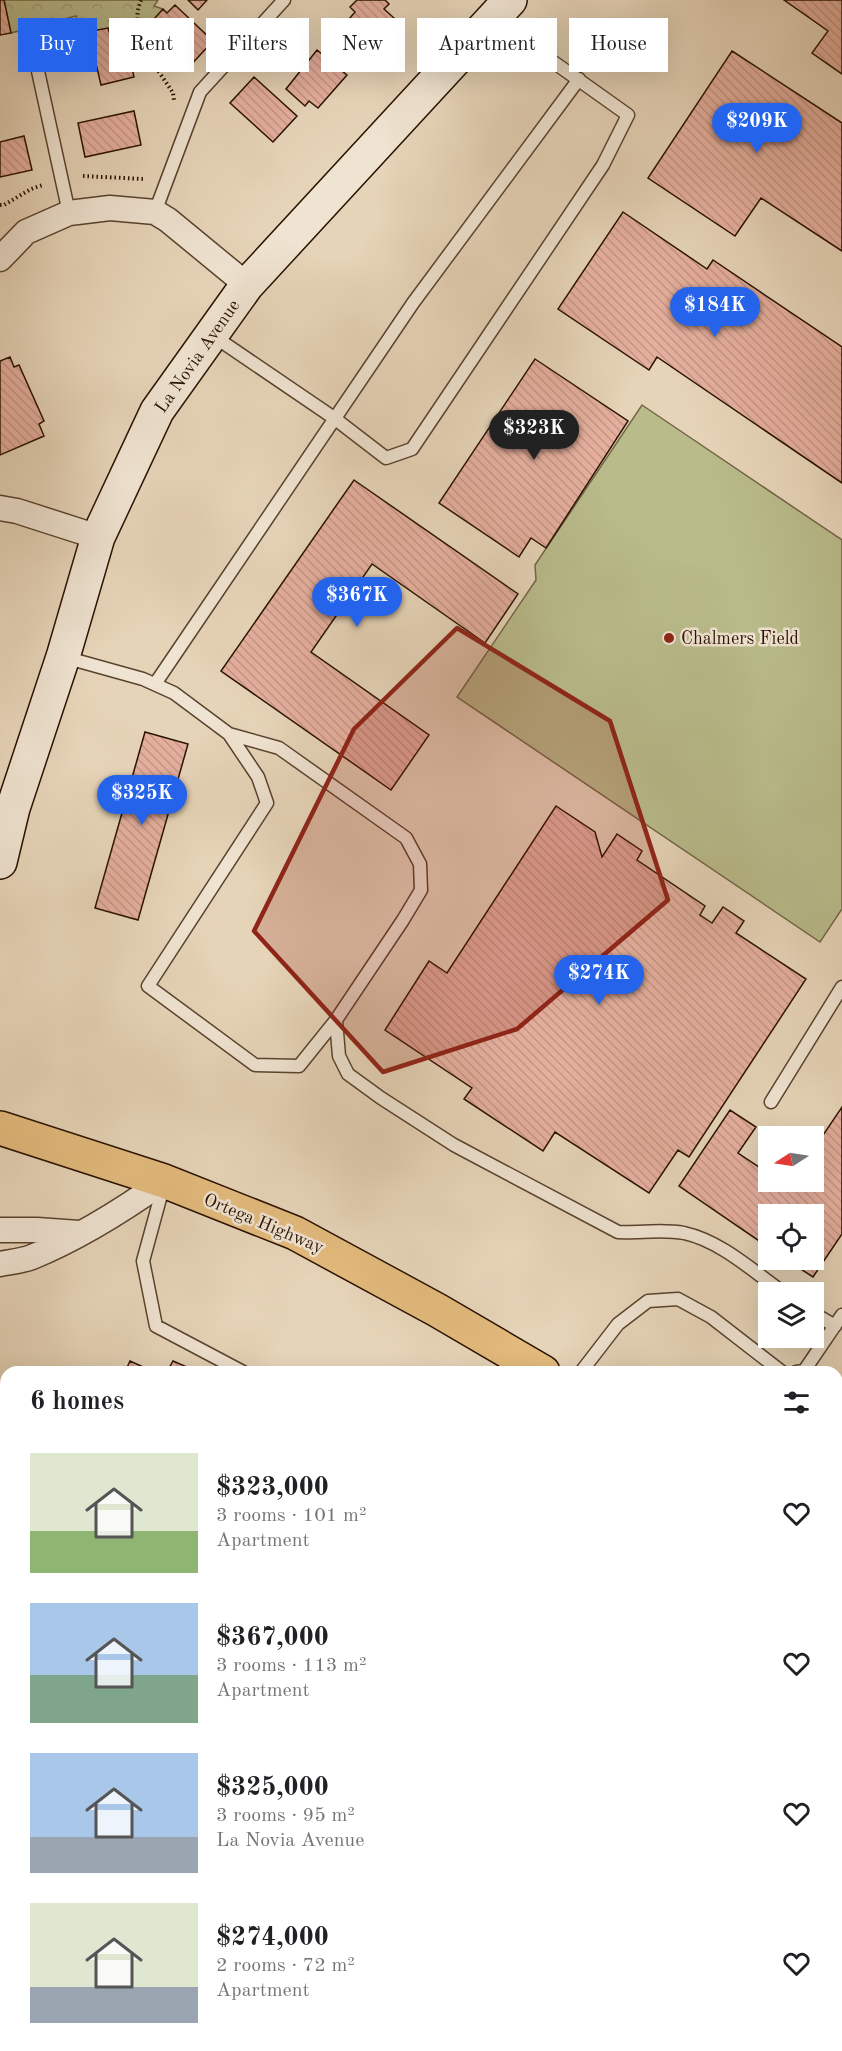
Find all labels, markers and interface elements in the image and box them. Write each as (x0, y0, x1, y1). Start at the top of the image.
chip: Buy (18, 18, 97, 72)
chip: Rent (109, 18, 194, 72)
chip: Filters (206, 18, 309, 72)
chip: New (321, 18, 405, 72)
chip: Apartment (417, 18, 557, 72)
chip: House (569, 18, 668, 72)
pin: $209K (715, 103, 799, 154)
text: $209K (726, 112, 788, 132)
pin: $184K (673, 287, 757, 338)
text: $184K (684, 296, 746, 316)
street label: La Novia Avenue (152, 297, 243, 416)
pin: $323K (492, 410, 576, 461)
text: $323K (503, 419, 565, 439)
pin: $367K (315, 577, 399, 628)
text: $367K (326, 586, 388, 606)
place label: Chalmers Field (681, 630, 799, 648)
marker: Chalmers Field (662, 631, 676, 645)
pin: $325K (100, 775, 184, 826)
text: $325K (111, 784, 173, 804)
pin: $274K (557, 955, 641, 1006)
text: $274K (568, 964, 630, 984)
north arrow (758, 1126, 824, 1192)
map controls (758, 1126, 824, 1348)
street label: Ortega Highway (201, 1191, 327, 1257)
button: locate (758, 1204, 824, 1270)
button: layers (758, 1282, 824, 1348)
icon: filters (780, 1386, 813, 1419)
text: 6 homes (30, 1389, 124, 1415)
text: $323,000 (216, 1475, 329, 1501)
icon: home (78, 1477, 150, 1549)
icon: heart (780, 1497, 813, 1530)
text: 3 rooms · 101 m² (216, 1506, 366, 1526)
text: Apartment (216, 1531, 310, 1551)
text: $367,000 (216, 1625, 329, 1651)
icon: home (78, 1627, 150, 1699)
icon: heart (780, 1647, 813, 1680)
text: 3 rooms · 113 m² (216, 1656, 366, 1676)
text: Apartment (216, 1681, 310, 1701)
text: $325,000 (216, 1775, 329, 1801)
icon: home (78, 1777, 150, 1849)
icon: heart (780, 1797, 813, 1830)
text: 3 rooms · 95 m² (216, 1806, 355, 1826)
text: La Novia Avenue (216, 1831, 364, 1851)
text: $274,000 (216, 1925, 329, 1951)
icon: home (78, 1927, 150, 1999)
icon: heart (780, 1947, 813, 1980)
text: 2 rooms · 72 m² (216, 1956, 355, 1976)
text: Apartment (216, 1981, 310, 2001)

